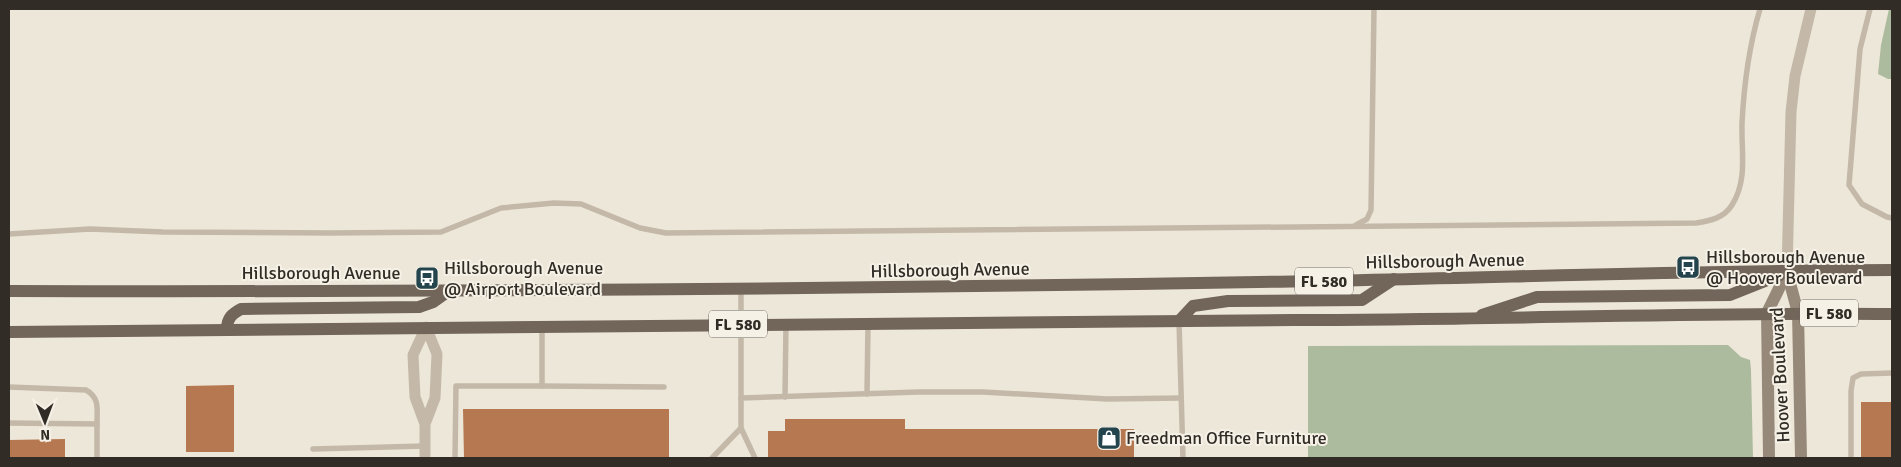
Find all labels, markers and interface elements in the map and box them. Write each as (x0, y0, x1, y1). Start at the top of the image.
place label: Hillsborough Avenue @ Hoover Boulevard (1706, 246, 1865, 289)
street label: Hillsborough Avenue (1365, 249, 1525, 273)
bus stop icon: Hillsborough Avenue @ Hoover Boulevard (1675, 254, 1701, 280)
place label: Hillsborough Avenue @ Airport Boulevard (444, 257, 603, 300)
street label: Hillsborough Avenue (870, 258, 1030, 282)
street label: Hillsborough Avenue (241, 262, 401, 284)
bus stop icon: Hillsborough Avenue @ Airport Boulevard (414, 265, 440, 291)
road number: FL 580 (1295, 268, 1353, 294)
road number: FL 580 (1800, 300, 1858, 326)
street label: Hoover Boulevard (1765, 307, 1795, 443)
road number: FL 580 (709, 310, 767, 338)
north arrow (20, 397, 70, 447)
shop icon: Freedman Office Furniture (1096, 425, 1122, 451)
text: N (40, 426, 50, 443)
place label: Freedman Office Furniture (1126, 427, 1327, 449)

